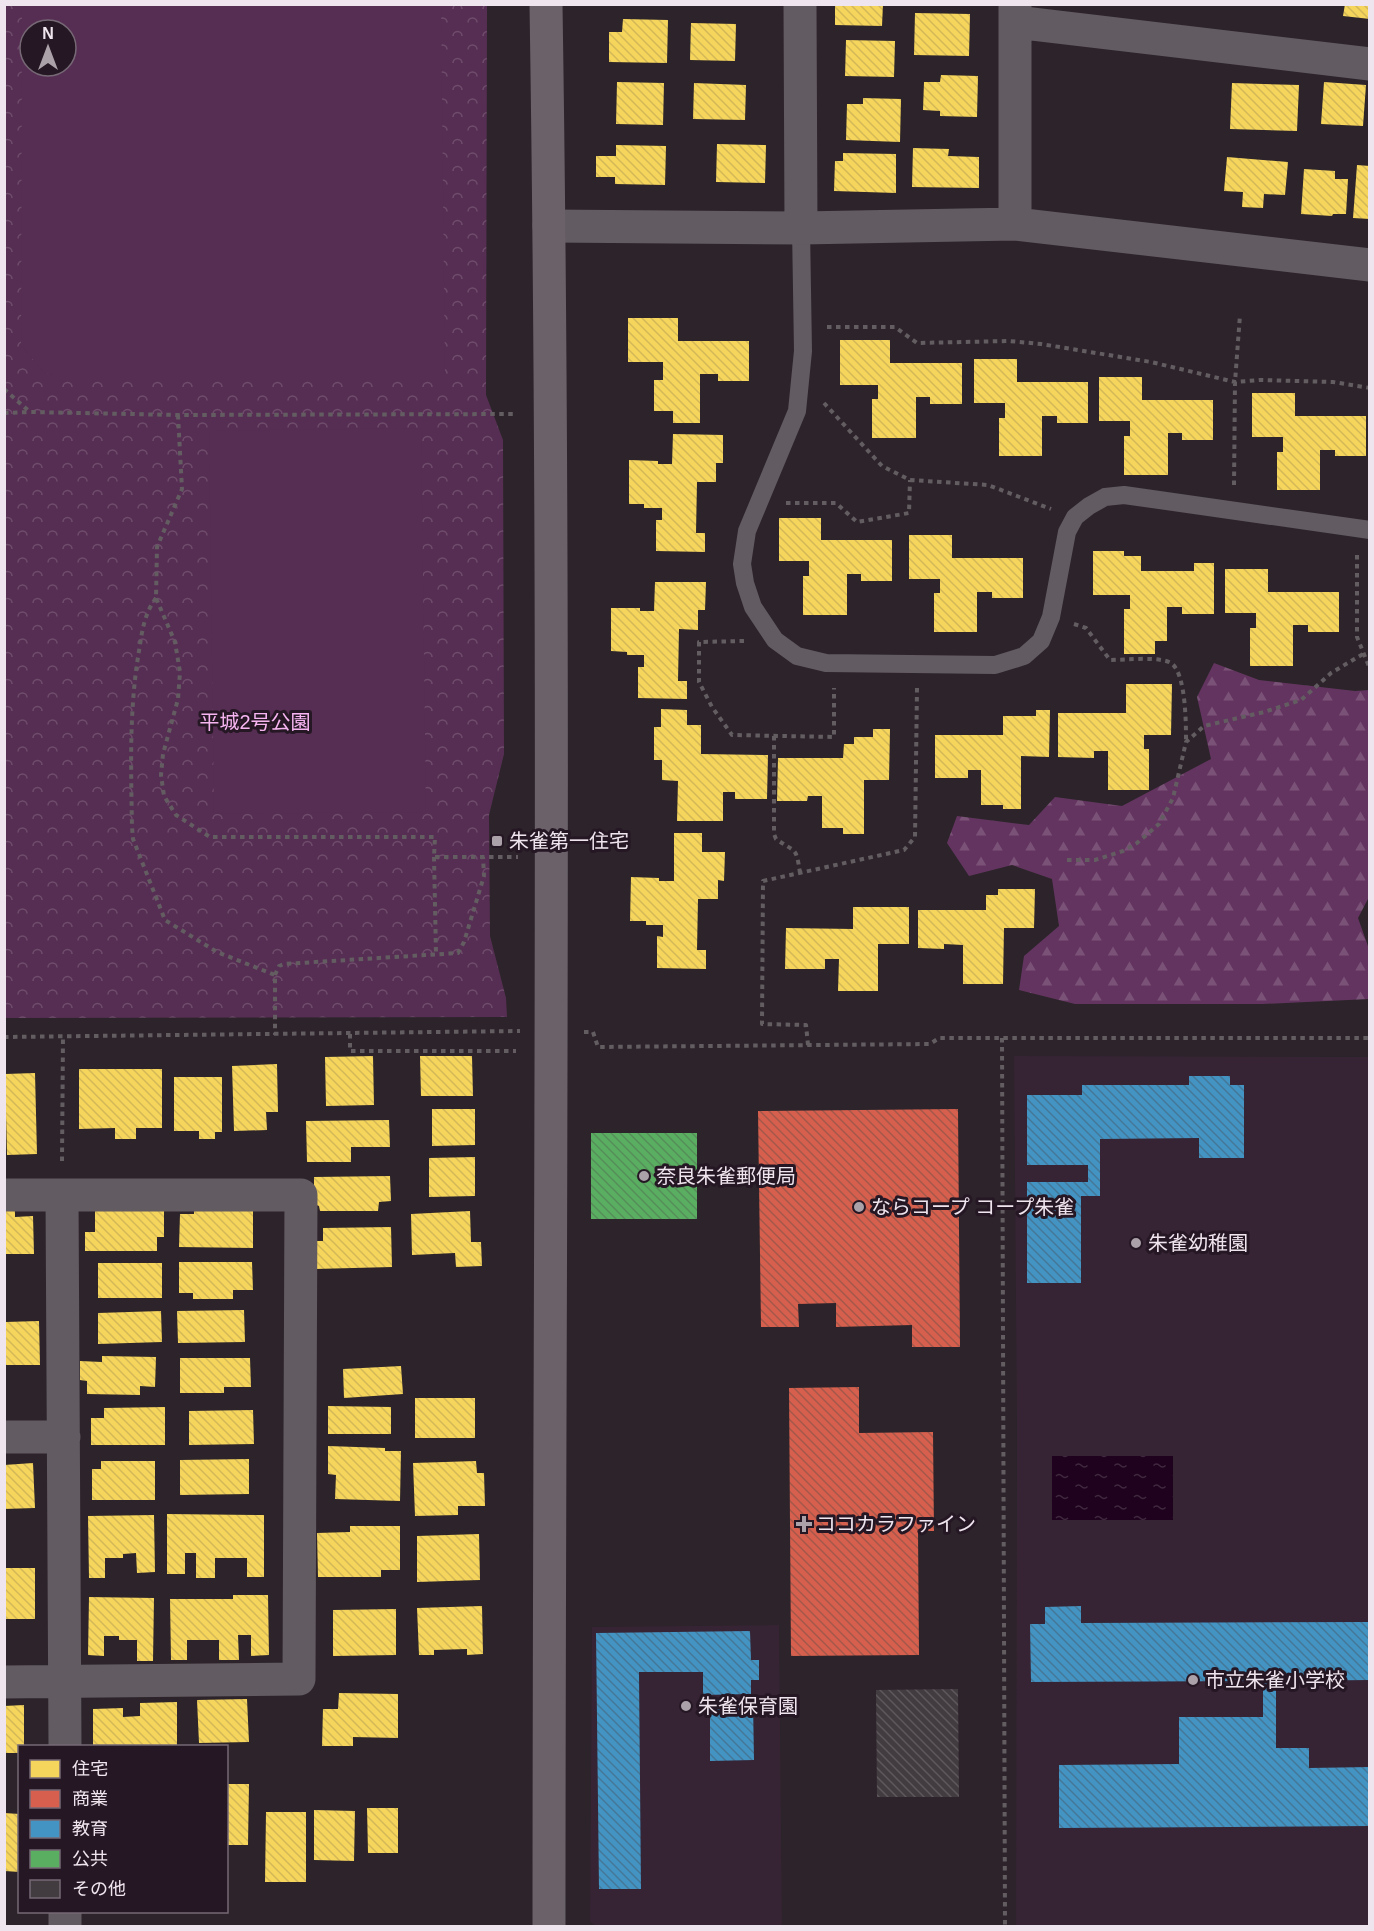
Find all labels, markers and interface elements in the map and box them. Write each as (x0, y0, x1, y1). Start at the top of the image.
north arrow (18, 18, 78, 78)
text: N (42, 25, 54, 42)
park label: 平城2号公園 (199, 711, 311, 733)
place label: 朱雀第一住宅 (509, 830, 629, 852)
marker: 朱雀第一住宅 (490, 834, 504, 848)
place label: 奈良朱雀郵便局 (656, 1165, 796, 1187)
marker: 奈良朱雀郵便局 (637, 1169, 651, 1183)
place label: ならコープ コープ朱雀 (871, 1196, 1074, 1218)
marker: ならコープ コープ朱雀 (852, 1200, 866, 1214)
place label: 朱雀幼稚園 (1148, 1232, 1248, 1254)
marker: 朱雀幼稚園 (1129, 1236, 1143, 1250)
place label: ココカラファイン (816, 1513, 976, 1535)
marker: ココカラファイン (797, 1517, 811, 1531)
place label: 市立朱雀小学校 (1205, 1669, 1345, 1691)
marker: 市立朱雀小学校 (1186, 1673, 1200, 1687)
place label: 朱雀保育園 (698, 1695, 798, 1717)
marker: 朱雀保育園 (679, 1699, 693, 1713)
legend (18, 1745, 228, 1913)
text: 住宅 (72, 1759, 108, 1779)
text: 商業 (72, 1789, 108, 1809)
text: 教育 (72, 1819, 108, 1839)
text: 公共 (72, 1849, 108, 1869)
text: その他 (72, 1879, 126, 1899)

